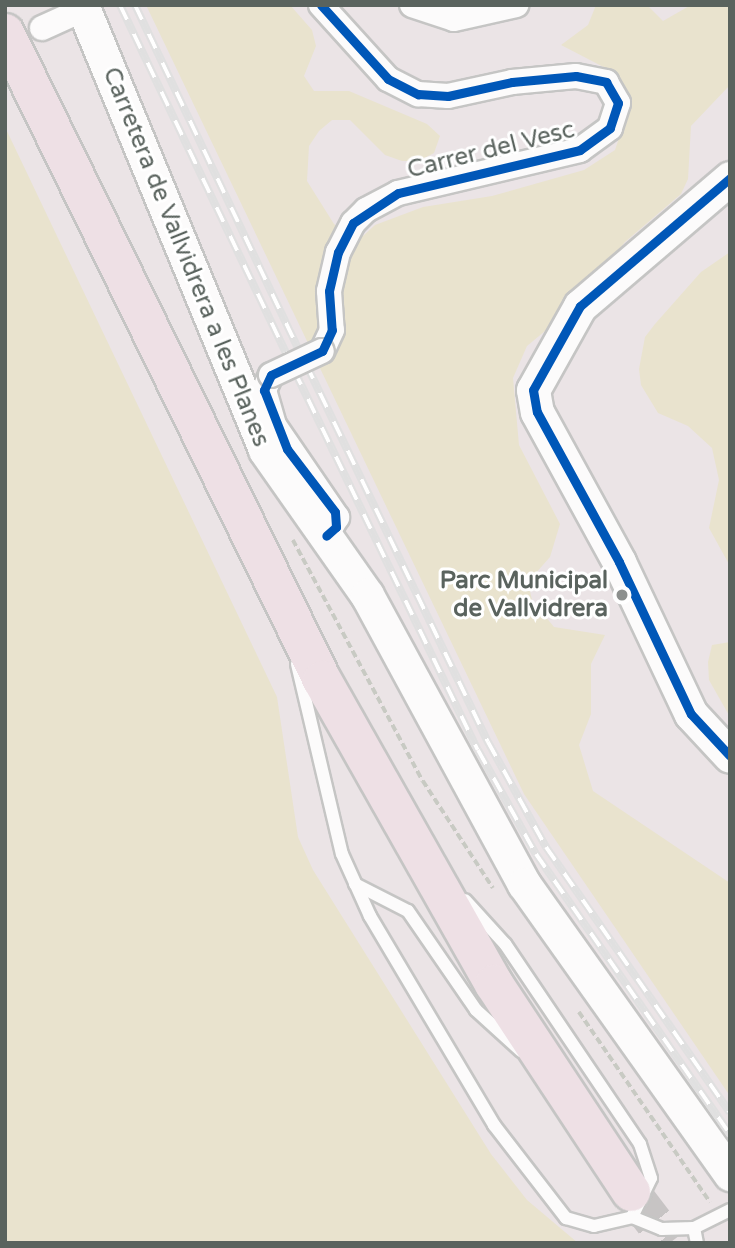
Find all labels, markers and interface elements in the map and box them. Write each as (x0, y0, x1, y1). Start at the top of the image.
street label: Carretera de Vallvidrera a les Planes (97, 63, 275, 451)
street label: Carrer del Vesc (404, 115, 578, 185)
place label: Parc Municipal de Vallvidrera (440, 567, 608, 623)
marker: Parc Municipal de Vallvidrera (614, 587, 630, 603)

